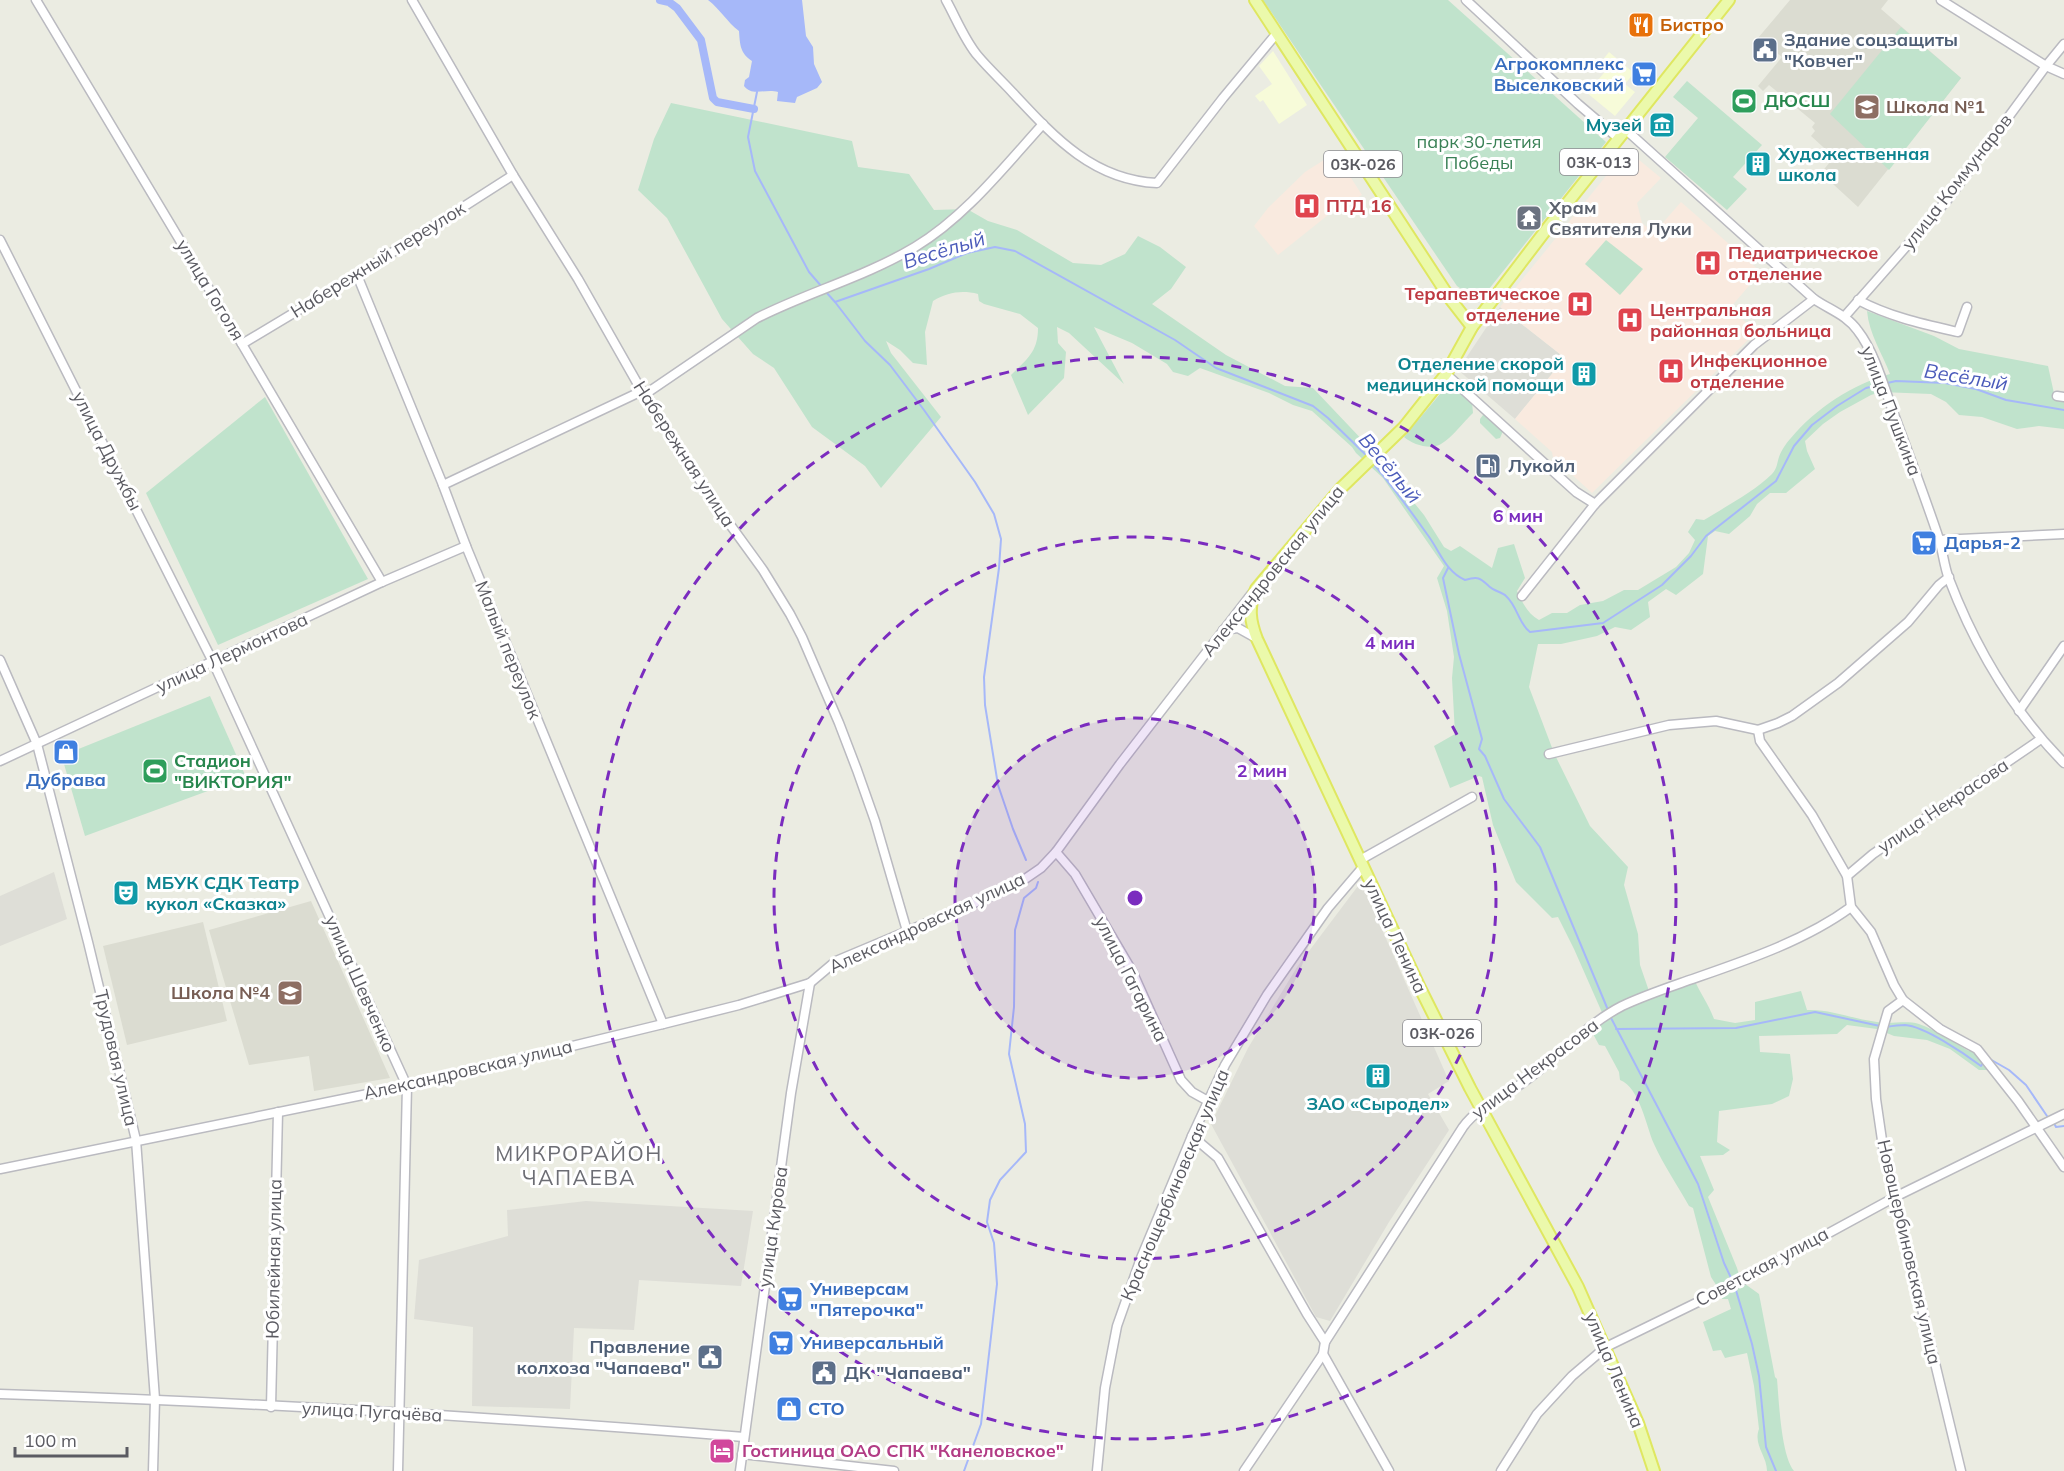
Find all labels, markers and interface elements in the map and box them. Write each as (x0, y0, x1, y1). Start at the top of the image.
restaurant icon: Бистро (1626, 10, 1656, 40)
place label: Бистро (1660, 13, 1724, 36)
place label: Здание соцзащиты "Ковчег" (1784, 28, 1958, 72)
public building icon: Здание соцзащиты "Ковчег" (1750, 35, 1780, 65)
place label: Агрокомплекс Выселковский (1494, 52, 1624, 96)
supermarket icon: Агрокомплекс Выселковский (1629, 59, 1659, 89)
sports icon: ДЮСШ (1729, 86, 1759, 116)
place label: ДЮСШ (1764, 89, 1830, 112)
school or university icon: Школа №1 (1852, 92, 1882, 122)
place label: Школа №1 (1886, 95, 1985, 118)
street label: улица Коммунаров (1896, 109, 2017, 254)
museum icon: Музей (1647, 110, 1677, 140)
place label: Музей (1586, 113, 1642, 136)
park label: парк 30-летия Победы (1417, 130, 1541, 174)
place label: Художественная школа (1777, 142, 1930, 186)
road number: 03К-013 (1560, 149, 1638, 175)
building icon: Художественная школа (1743, 149, 1773, 179)
road number: 03К-026 (1324, 151, 1402, 177)
hospital icon: ПТД 16 (1292, 191, 1322, 221)
place label: ПТД 16 (1326, 194, 1392, 217)
street label: Набережный переулок (286, 196, 470, 323)
place label: Храм Святителя Луки (1548, 196, 1692, 240)
temple icon: Храм Святителя Луки (1514, 203, 1544, 233)
water label: Весёлый (900, 225, 988, 274)
street label: улица Гоголя (171, 235, 250, 345)
place label: Педиатрическое отделение (1728, 241, 1878, 285)
hospital icon: Педиатрическое отделение (1693, 248, 1723, 278)
place label: Терапевтическое отделение (1405, 282, 1560, 326)
hospital icon: Терапевтическое отделение (1565, 289, 1595, 319)
place label: Центральная районная больница (1650, 298, 1831, 342)
hospital icon: Центральная районная больница (1615, 305, 1645, 335)
street label: улица Пушкина (1856, 343, 1927, 479)
place label: Инфекционное отделение (1690, 349, 1827, 393)
place label: Отделение скорой медицинской помощи (1366, 352, 1564, 396)
hospital icon: Инфекционное отделение (1656, 356, 1686, 386)
water label: Весёлый (1922, 358, 2010, 395)
building icon: Отделение скорой медицинской помощи (1569, 359, 1599, 389)
street label: Набережная улица (629, 376, 740, 531)
street label: улица Дружбы (68, 387, 147, 514)
water label: Весёлый (1354, 427, 1427, 508)
fuel station icon: Лукойл (1473, 451, 1503, 481)
place label: Лукойл (1508, 454, 1575, 477)
street label: Александровская улица (1196, 480, 1349, 661)
text: 6 мин (1493, 504, 1543, 527)
supermarket icon: Дарья-2 (1909, 528, 1939, 558)
place label: Дарья-2 (1944, 531, 2021, 554)
street label: Малый переулок (470, 577, 547, 723)
street label: улица Лермонтова (152, 607, 311, 698)
text: 4 мин (1365, 631, 1415, 654)
shop icon: Дубрава (51, 737, 81, 767)
place label: Стадион "ВИКТОРИЯ" (174, 749, 291, 793)
street label: улица Некрасова (1873, 753, 2013, 858)
sports icon: Стадион "ВИКТОРИЯ" (140, 756, 170, 786)
text: 2 мин (1237, 759, 1287, 782)
place label: Дубрава (26, 768, 106, 791)
street label: Александровская улица (825, 867, 1028, 978)
place label: МБУК СДК Театр кукол «Сказка» (146, 871, 300, 915)
street label: улица Ленина (1359, 875, 1432, 997)
theatre icon: МБУК СДК Театр кукол «Сказка» (111, 878, 141, 908)
centre of rings (1125, 888, 1145, 908)
street label: улица Шевченко (320, 912, 401, 1056)
street label: улица Гагарина (1090, 912, 1173, 1046)
school or university icon: Школа №4 (275, 978, 305, 1008)
place label: Школа №4 (171, 981, 270, 1004)
street label: Трудовая улица (90, 987, 143, 1128)
street label: улица Некрасова (1467, 1013, 1603, 1124)
road number: 03К-026 (1403, 1020, 1481, 1046)
street label: Александровская улица (361, 1034, 574, 1105)
building icon: ЗАО «Сыродел» (1363, 1061, 1393, 1091)
street label: Краснощербиновская улица (1115, 1065, 1234, 1304)
place label: ЗАО «Сыродел» (1307, 1092, 1449, 1115)
street label: Новощербиновская улица (1872, 1137, 1947, 1367)
district label: МИКРОРАЙОН ЧАПАЕВА (495, 1140, 663, 1190)
street label: улица Кирова (753, 1165, 792, 1289)
street label: Юбилейная улица (261, 1179, 286, 1339)
street label: Советская улица (1691, 1222, 1832, 1311)
place label: Универсам "Пятерочка" (809, 1277, 924, 1321)
supermarket icon: Универсам "Пятерочка" (775, 1284, 805, 1314)
street label: улица Ленина (1580, 1308, 1649, 1431)
supermarket icon: Универсальный (766, 1328, 796, 1358)
place label: Универсальный (799, 1331, 944, 1354)
place label: Правление колхоза "Чапаева" (517, 1335, 690, 1379)
public building icon: Правление колхоза "Чапаева" (695, 1342, 725, 1372)
public building icon: ДК "Чапаева" (809, 1358, 839, 1388)
place label: ДК "Чапаева" (844, 1361, 971, 1384)
shop icon: СТО (774, 1394, 804, 1424)
street label: улица Пугачёва (301, 1396, 443, 1427)
place label: СТО (808, 1397, 845, 1420)
scale bar (15, 1420, 128, 1458)
text: 100 m (24, 1429, 77, 1452)
hotel icon: Гостиница ОАО СПК "Канеловское" (707, 1436, 737, 1466)
place label: Гостиница ОАО СПК "Канеловское" (742, 1439, 1064, 1462)

